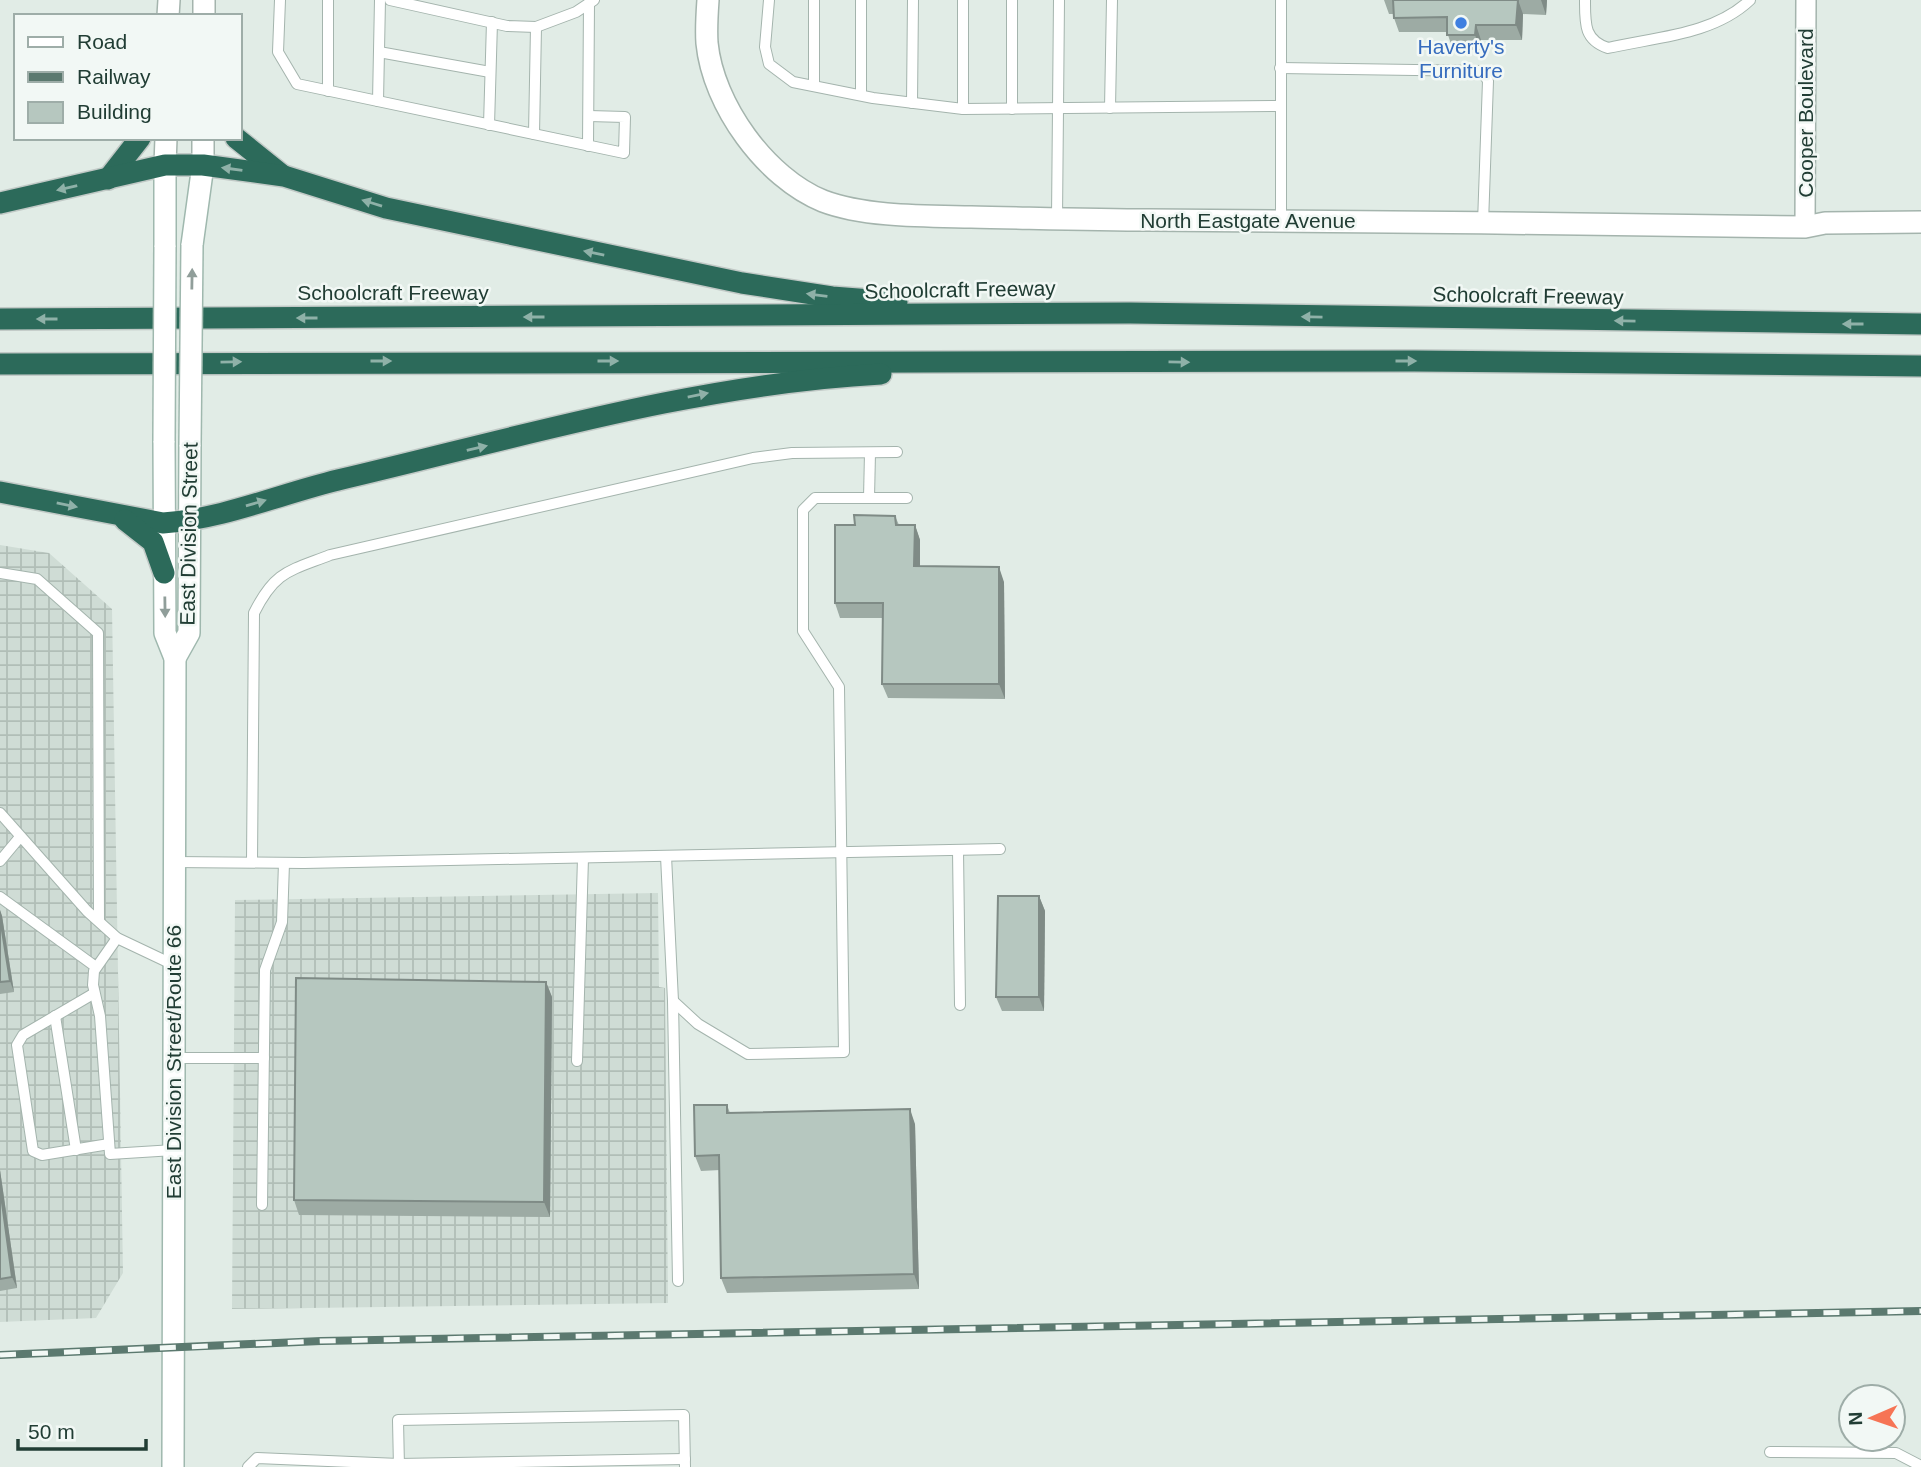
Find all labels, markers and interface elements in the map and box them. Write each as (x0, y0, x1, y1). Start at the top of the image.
legend (14, 14, 242, 140)
marker: Haverty's Furniture (1453, 15, 1469, 31)
street label: Cooper Boulevard (1794, 28, 1817, 198)
text: Road (77, 30, 127, 53)
place label: Haverty's Furniture (1418, 35, 1504, 82)
text: Railway (77, 65, 151, 88)
text: Building (77, 100, 152, 123)
one-way arrow (221, 163, 243, 174)
one-way arrow (56, 183, 78, 194)
one-way arrow (361, 198, 382, 208)
street label: North Eastgate Avenue (1140, 209, 1356, 232)
one-way arrow (583, 247, 605, 258)
one-way arrow (186, 268, 198, 290)
street label: Schoolcraft Freeway (864, 276, 1056, 303)
street label: Schoolcraft Freeway (297, 281, 489, 304)
street label: Schoolcraft Freeway (1432, 282, 1624, 309)
one-way arrow (806, 290, 828, 301)
one-way arrow (523, 311, 545, 323)
one-way arrow (1301, 311, 1323, 322)
one-way arrow (295, 312, 317, 324)
one-way arrow (36, 313, 58, 325)
one-way arrow (1614, 316, 1636, 327)
one-way arrow (1842, 318, 1864, 330)
one-way arrow (370, 355, 392, 367)
one-way arrow (597, 355, 619, 367)
one-way arrow (1395, 355, 1417, 367)
one-way arrow (221, 356, 243, 368)
one-way arrow (1168, 356, 1190, 367)
one-way arrow (687, 390, 709, 401)
street label: East Division Street (175, 442, 202, 626)
one-way arrow (466, 442, 488, 453)
one-way arrow (245, 497, 267, 508)
one-way arrow (56, 500, 78, 511)
one-way arrow (159, 596, 170, 618)
street label: East Division Street/Route 66 (162, 925, 185, 1199)
north arrow (1837, 1383, 1907, 1453)
scale bar (18, 1408, 145, 1452)
text: N (1845, 1411, 1866, 1426)
text: 50 m (28, 1420, 75, 1443)

